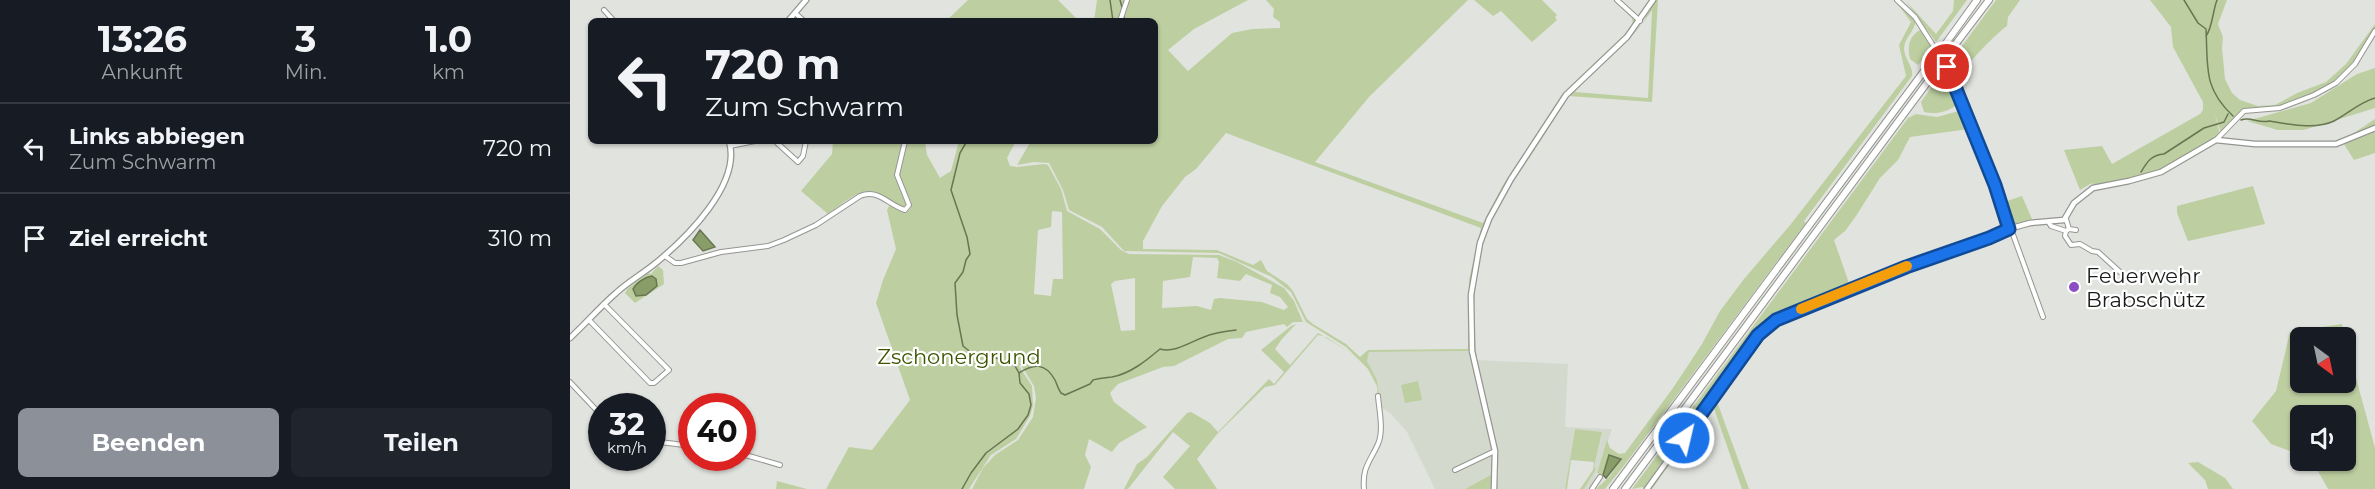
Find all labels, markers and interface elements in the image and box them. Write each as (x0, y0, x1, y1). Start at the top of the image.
text: 13:26 (98, 17, 187, 61)
text: 3 (295, 17, 316, 61)
text: 1.0 (425, 17, 472, 61)
text: 720 m (705, 38, 840, 90)
pin (1921, 41, 1972, 92)
icon: left (606, 42, 684, 120)
icon: arrive (1930, 50, 1963, 83)
text: Ankunft (102, 60, 183, 84)
text: Min. (285, 60, 327, 84)
text: km (432, 60, 465, 84)
text: Zum Schwarm (705, 90, 904, 123)
text: Links abbiegen (69, 123, 245, 150)
icon: left (18, 132, 51, 165)
text: 720 m (483, 135, 552, 162)
text: Zum Schwarm (69, 150, 217, 174)
icon: arrive (18, 222, 51, 255)
text: Ziel erreicht (69, 225, 208, 252)
text: 310 m (488, 225, 552, 252)
place label: Feuerwehr Brabschütz (2086, 263, 2206, 312)
marker: Feuerwehr Brabschütz (2067, 280, 2081, 294)
north arrow (2290, 327, 2356, 393)
map controls (2290, 327, 2356, 471)
park label: Zschonergrund (877, 344, 1041, 369)
speed limit sign: 40 (678, 393, 756, 471)
button: sound (2290, 405, 2356, 471)
text: 32 (609, 406, 645, 443)
position arrow (1652, 406, 1716, 470)
button: Beenden (18, 408, 279, 477)
button: Teilen (291, 408, 552, 477)
text: km/h (607, 438, 647, 457)

